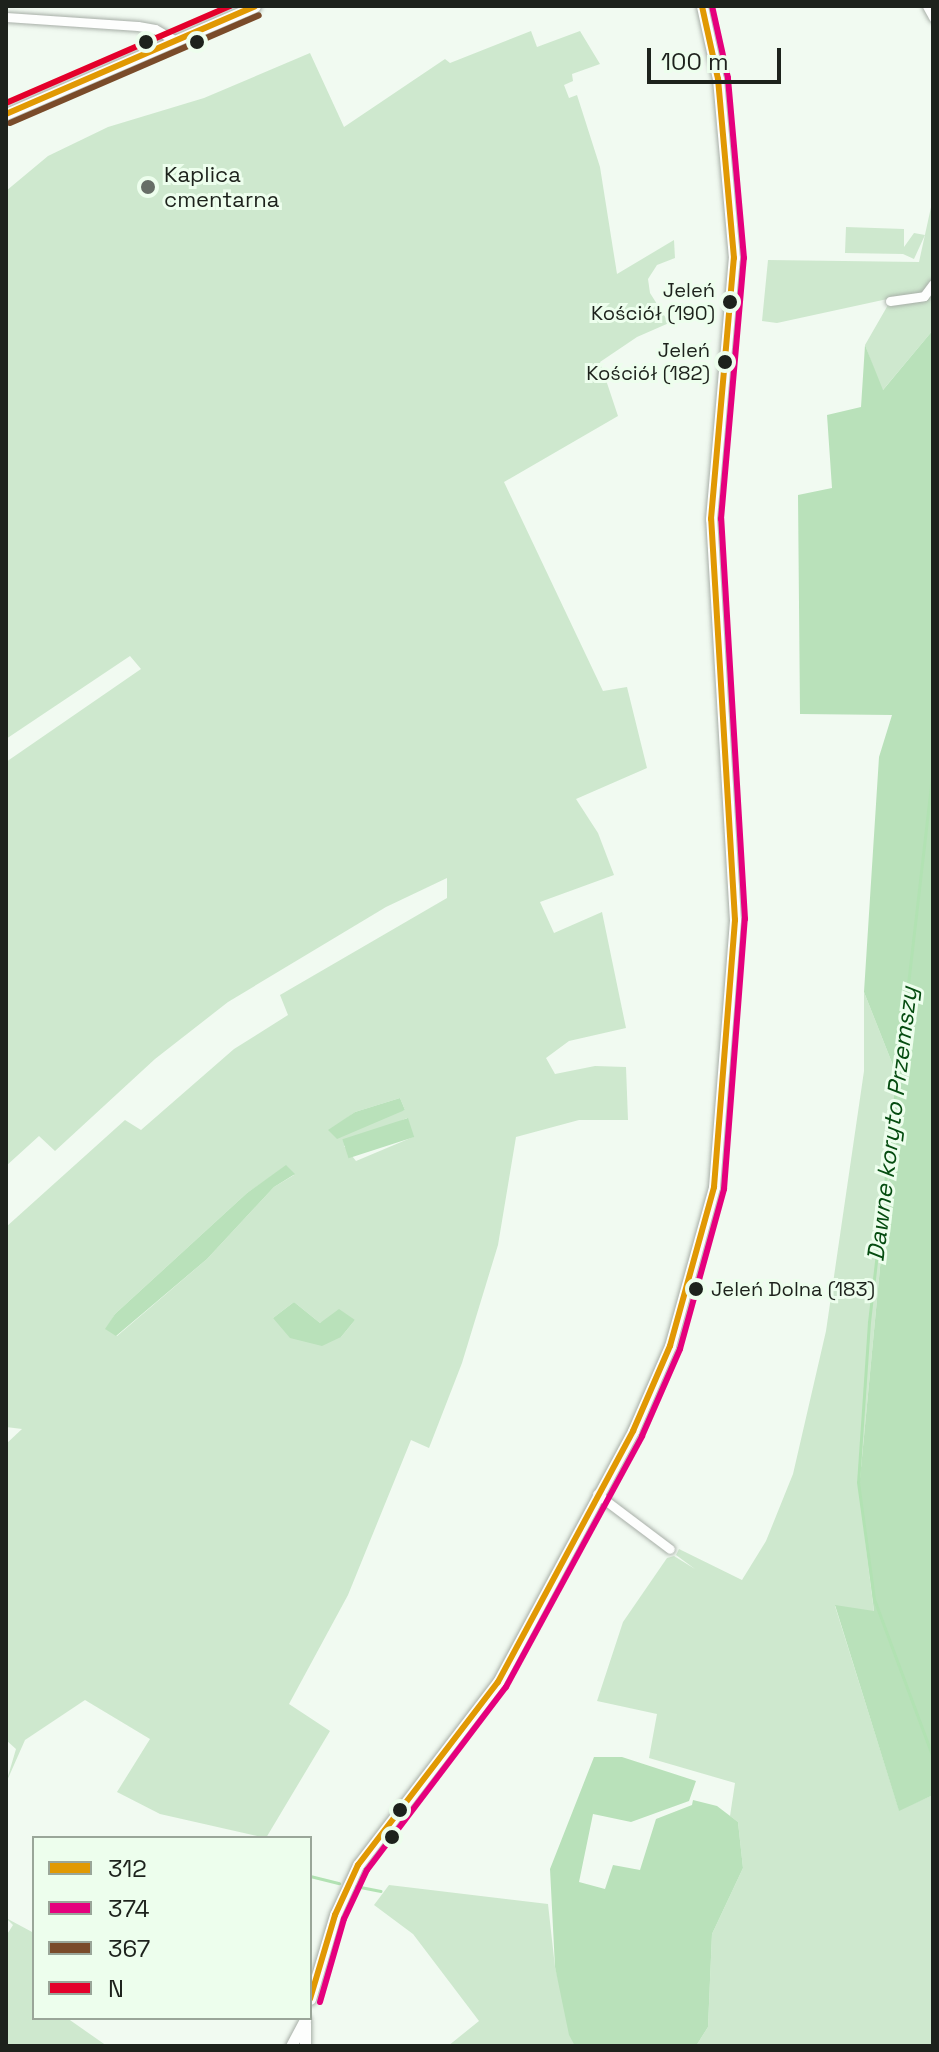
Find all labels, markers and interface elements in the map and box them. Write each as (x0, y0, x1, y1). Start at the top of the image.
scale bar (651, 32, 785, 82)
unlabelled marker (138, 34, 154, 50)
unlabelled marker (189, 34, 205, 50)
text: 100 m (661, 46, 729, 77)
place label: Kaplica cmentarna (164, 161, 279, 212)
marker: Kaplica cmentarna (139, 178, 157, 196)
place label: Jeleń Kościół (190) (591, 278, 715, 325)
marker: Jeleń Kościół (190) (722, 294, 738, 310)
place label: Jeleń Kościół (182) (586, 338, 710, 385)
marker: Jeleń Kościół (182) (717, 354, 733, 370)
water label: Dawne koryto Przemszy (861, 985, 923, 1263)
place label: Jeleń Dolna (183) (711, 1277, 875, 1301)
marker: Jeleń Dolna (183) (688, 1281, 704, 1297)
unlabelled marker (392, 1802, 408, 1818)
unlabelled marker (384, 1829, 400, 1845)
legend (32, 1836, 312, 2020)
text: 312 (108, 1853, 147, 1884)
text: 374 (108, 1893, 150, 1924)
text: 367 (108, 1933, 150, 1964)
text: N (108, 1973, 124, 2004)

